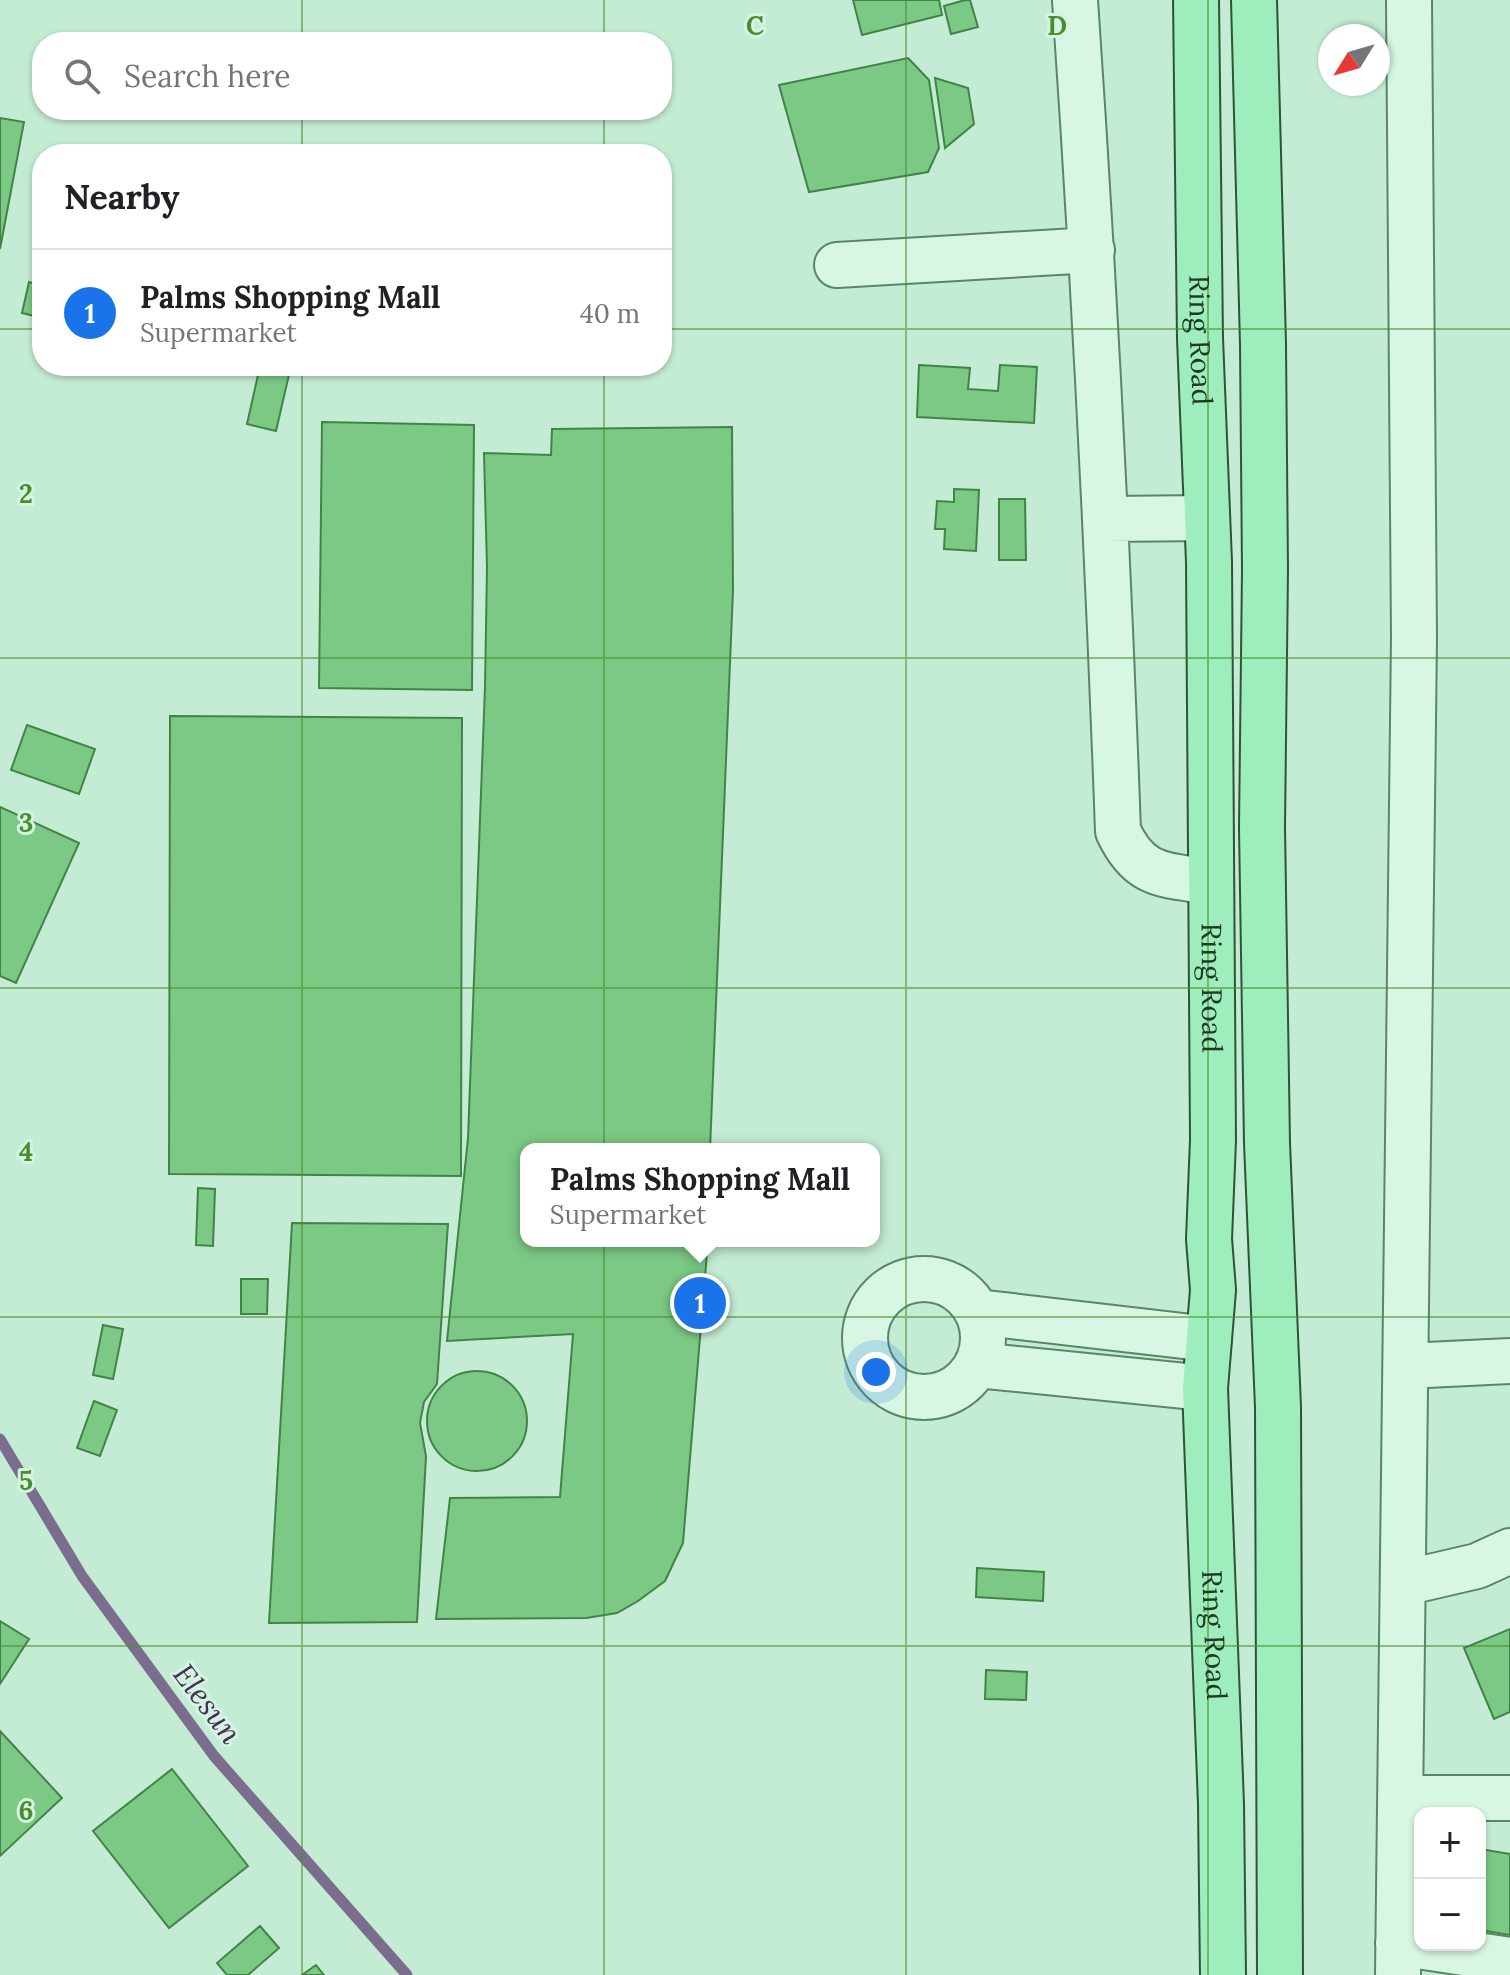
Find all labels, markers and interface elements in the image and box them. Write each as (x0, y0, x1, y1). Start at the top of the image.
text: C (746, 9, 764, 42)
text: D (1047, 9, 1067, 42)
north arrow (1318, 24, 1390, 96)
search box (32, 32, 672, 120)
icon: search (60, 54, 104, 98)
text: Search here (124, 57, 291, 95)
text: Nearby (64, 175, 180, 218)
street label: Ring Road (1181, 275, 1221, 406)
text: Palms Shopping Mall (140, 278, 440, 316)
text: 1 (85, 297, 95, 330)
text: 40 m (580, 297, 640, 330)
text: Supermarket (140, 316, 297, 349)
text: 2 (19, 477, 33, 510)
text: 3 (19, 806, 33, 839)
street label: Ring Road (1193, 923, 1230, 1053)
text: 4 (19, 1135, 33, 1168)
popup (520, 1143, 880, 1247)
text: Palms Shopping Mall (550, 1160, 850, 1198)
text: Supermarket (550, 1198, 706, 1231)
pin: 1 (674, 1273, 726, 1333)
your location (856, 1352, 896, 1392)
text: 5 (19, 1464, 33, 1497)
street label: Ring Road (1194, 1569, 1235, 1701)
water label: Elesun (165, 1656, 251, 1751)
text: 6 (19, 1794, 33, 1827)
map controls (1414, 1807, 1486, 1951)
button: + (1414, 1807, 1486, 1879)
button: − (1414, 1879, 1486, 1951)

